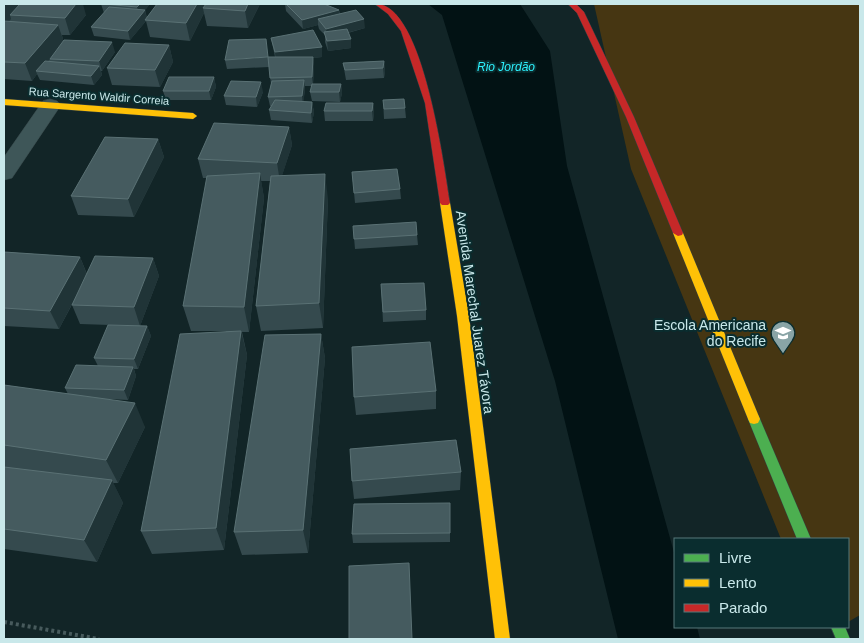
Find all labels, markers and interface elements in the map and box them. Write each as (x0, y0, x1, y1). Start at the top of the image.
water label: Rio Jordão (477, 60, 535, 74)
street label: Rua Sargento Waldir Correia (28, 85, 171, 107)
street label: Avenida Marechal Juarez Távora (453, 209, 497, 415)
place label: Escola Americana do Recife (654, 317, 766, 349)
school or university icon: Escola Americana do Recife (770, 320, 796, 354)
legend (674, 538, 849, 628)
text: Livre (719, 549, 752, 566)
text: Lento (719, 574, 757, 591)
text: Parado (719, 599, 767, 616)

